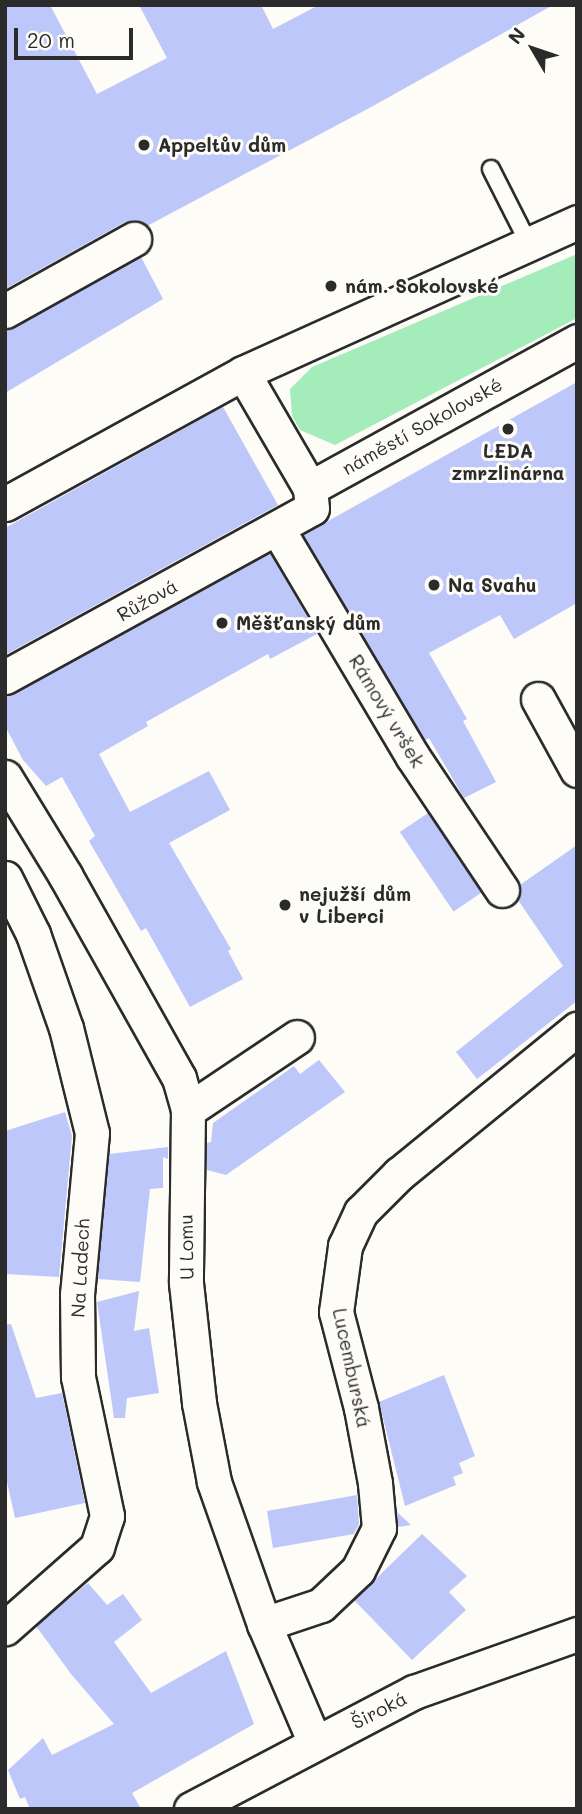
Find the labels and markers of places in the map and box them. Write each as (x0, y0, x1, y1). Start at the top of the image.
place label: Appeltův dům (158, 134, 286, 156)
marker: Appeltův dům (136, 137, 152, 153)
place label: nám. Sokolovské (345, 275, 499, 297)
marker: nám. Sokolovské (323, 278, 339, 294)
marker: LEDA zmrzlinárna (500, 421, 516, 437)
place label: LEDA zmrzlinárna (451, 440, 565, 484)
place label: Na Svahu (448, 574, 537, 596)
marker: Na Svahu (426, 577, 442, 593)
place label: Měšťanský dům (236, 612, 381, 634)
marker: Měšťanský dům (214, 615, 230, 631)
place label: nejužší dům v Liberci (299, 883, 411, 927)
marker: nejužší dům v Liberci (277, 897, 293, 913)

